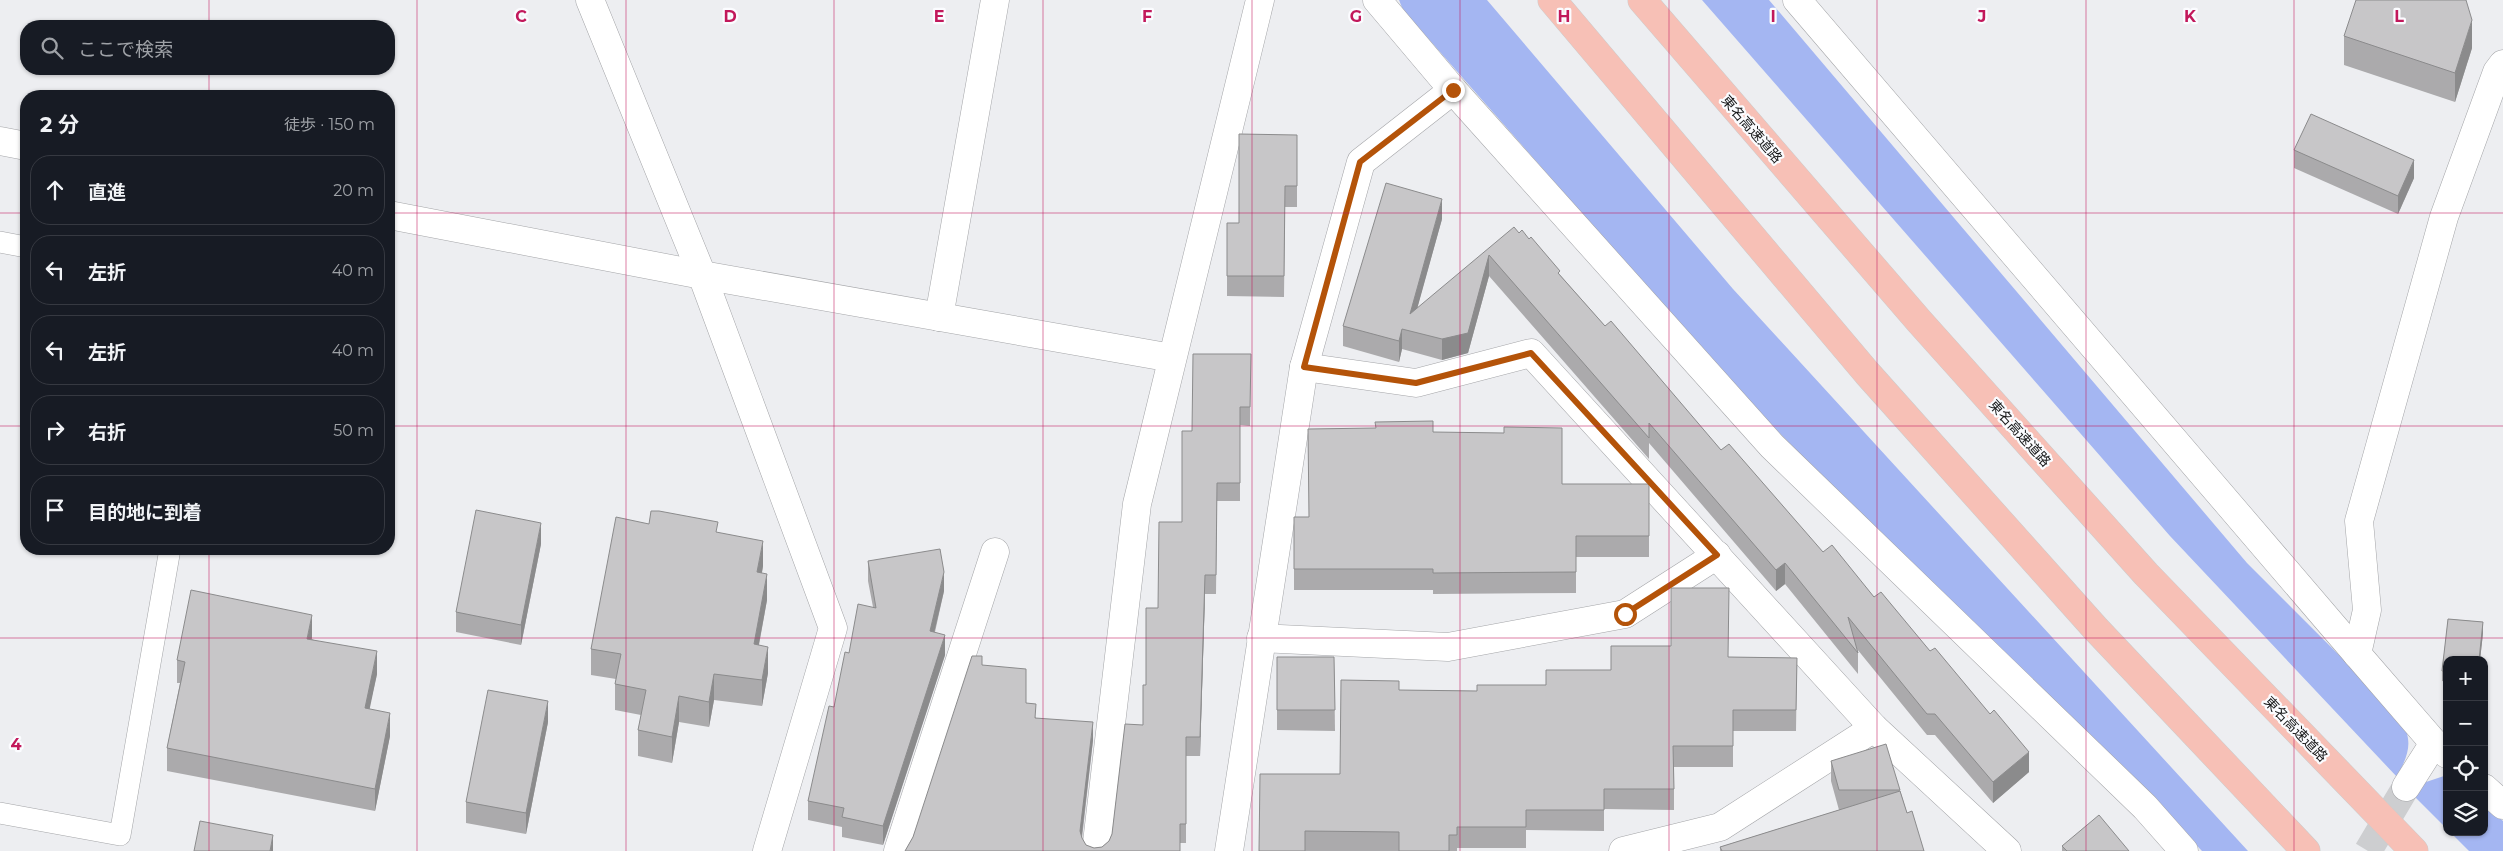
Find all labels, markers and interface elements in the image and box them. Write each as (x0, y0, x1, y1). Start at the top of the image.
text: C (515, 7, 527, 26)
text: D (723, 7, 737, 26)
text: E (934, 7, 944, 26)
text: F (1142, 7, 1152, 26)
text: G (1350, 7, 1362, 26)
text: H (1558, 7, 1570, 26)
text: I (1770, 7, 1776, 26)
text: J (1977, 7, 1986, 26)
text: K (2184, 7, 2197, 26)
text: L (2394, 7, 2404, 26)
search box (20, 20, 395, 75)
icon: search (38, 34, 66, 62)
text: ここで検索 (78, 38, 173, 61)
route end (1442, 79, 1465, 102)
street label: 東名高速道路 (1718, 91, 1786, 167)
text: 2 分 (40, 112, 79, 137)
text: 徒歩 · 150 m (284, 115, 375, 134)
icon: ahead (41, 176, 69, 204)
text: 直進 (88, 181, 126, 204)
text: 20 m (333, 181, 374, 200)
icon: left (41, 256, 69, 284)
text: 左折 (88, 261, 126, 284)
text: 40 m (332, 261, 374, 280)
icon: left (41, 336, 69, 364)
text: 左折 (88, 341, 126, 364)
text: 40 m (332, 341, 374, 360)
street label: 東名高速道路 (1985, 396, 2055, 470)
icon: right (41, 416, 69, 444)
text: 右折 (88, 421, 126, 444)
text: 50 m (333, 421, 374, 440)
icon: arrive (41, 496, 69, 524)
text: 目的地に到着 (88, 501, 202, 524)
route start (1614, 603, 1637, 626)
map controls (2443, 656, 2488, 836)
button: + (2443, 656, 2488, 701)
street label: 東名高速道路 (2260, 693, 2332, 765)
button: − (2443, 701, 2488, 746)
text: 4 (10, 735, 22, 754)
button: locate (2443, 746, 2488, 791)
button: layers (2443, 791, 2488, 836)

